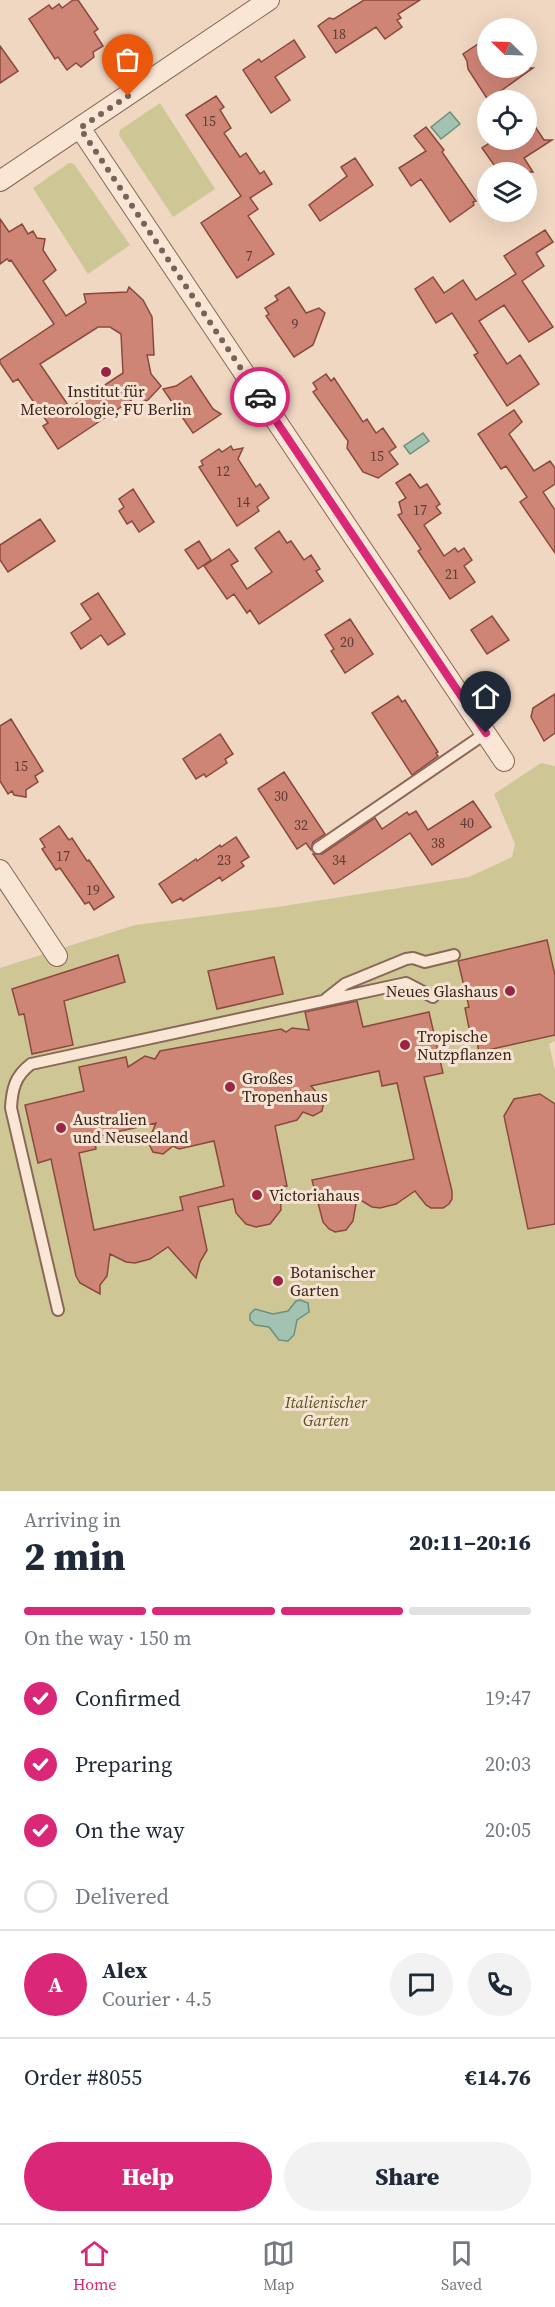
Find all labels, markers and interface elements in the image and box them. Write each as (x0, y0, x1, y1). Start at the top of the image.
north arrow (477, 18, 537, 78)
map controls (477, 18, 537, 222)
house number: 18 (332, 24, 346, 44)
pin (102, 34, 153, 96)
icon: bag (111, 43, 144, 76)
button: locate (477, 90, 537, 150)
house number: 15 (202, 111, 216, 131)
button: layers (477, 162, 537, 222)
house number: 7 (246, 246, 253, 266)
house number: 9 (292, 314, 299, 334)
marker: Institut für Meteorologie, FU Berlin (99, 365, 113, 379)
courier (230, 367, 290, 427)
place label: Institut für Meteorologie, FU Berlin (20, 380, 192, 420)
icon: car (244, 381, 277, 414)
house number: 15 (370, 446, 384, 466)
house number: 12 (216, 461, 230, 481)
house number: 14 (236, 492, 250, 512)
house number: 17 (413, 500, 427, 520)
house number: 21 (445, 564, 459, 584)
house number: 20 (340, 632, 354, 652)
pin (460, 671, 511, 733)
icon: home (469, 680, 502, 713)
house number: 15 (14, 756, 28, 776)
house number: 30 (274, 786, 288, 806)
house number: 40 (460, 813, 474, 833)
house number: 32 (294, 815, 308, 835)
house number: 38 (431, 833, 445, 853)
house number: 17 (56, 846, 70, 866)
house number: 23 (217, 850, 231, 870)
house number: 34 (332, 850, 346, 870)
house number: 19 (86, 880, 100, 900)
place label: Neues Glashaus (386, 980, 498, 1002)
marker: Neues Glashaus (503, 984, 517, 998)
place label: Tropische Nutzpflanzen (417, 1025, 512, 1065)
marker: Tropische Nutzpflanzen (398, 1038, 412, 1052)
place label: Großes Tropenhaus (242, 1067, 328, 1107)
marker: Großes Tropenhaus (223, 1080, 237, 1094)
place label: Australien und Neuseeland (73, 1108, 188, 1148)
marker: Australien und Neuseeland (54, 1121, 68, 1135)
place label: Victoriahaus (269, 1184, 360, 1206)
marker: Victoriahaus (250, 1188, 264, 1202)
place label: Botanischer Garten (290, 1261, 376, 1301)
marker: Botanischer Garten (271, 1274, 285, 1288)
park label: Italienischer Garten (284, 1391, 368, 1431)
text: Arriving in (24, 1506, 121, 1534)
text: 20:11–20:16 (409, 1527, 531, 1557)
text: 2 min (24, 1530, 126, 1583)
text: On the way · 150 m (24, 1624, 191, 1652)
icon: check (24, 1682, 57, 1715)
text: Confirmed (75, 1683, 180, 1713)
text: 19:47 (485, 1684, 531, 1712)
icon: check (24, 1748, 57, 1781)
text: Preparing (75, 1749, 172, 1779)
text: 20:03 (485, 1750, 531, 1778)
icon: check (24, 1814, 57, 1847)
text: On the way (75, 1815, 184, 1845)
text: 20:05 (485, 1816, 531, 1844)
text: Delivered (75, 1881, 169, 1911)
button: chat (390, 1953, 453, 2016)
button: phone (468, 1953, 531, 2016)
text: Alex (102, 1955, 147, 1985)
text: A (48, 1969, 63, 1999)
text: Courier · 4.5 (102, 1985, 211, 2013)
text: Order #8055 (24, 2062, 142, 2092)
text: €14.76 (465, 2062, 531, 2092)
button: Help (24, 2142, 272, 2211)
button: Share (284, 2142, 531, 2211)
tab: Home (73, 2237, 117, 2295)
tab: Map (262, 2237, 295, 2295)
tab: Saved (441, 2237, 482, 2295)

